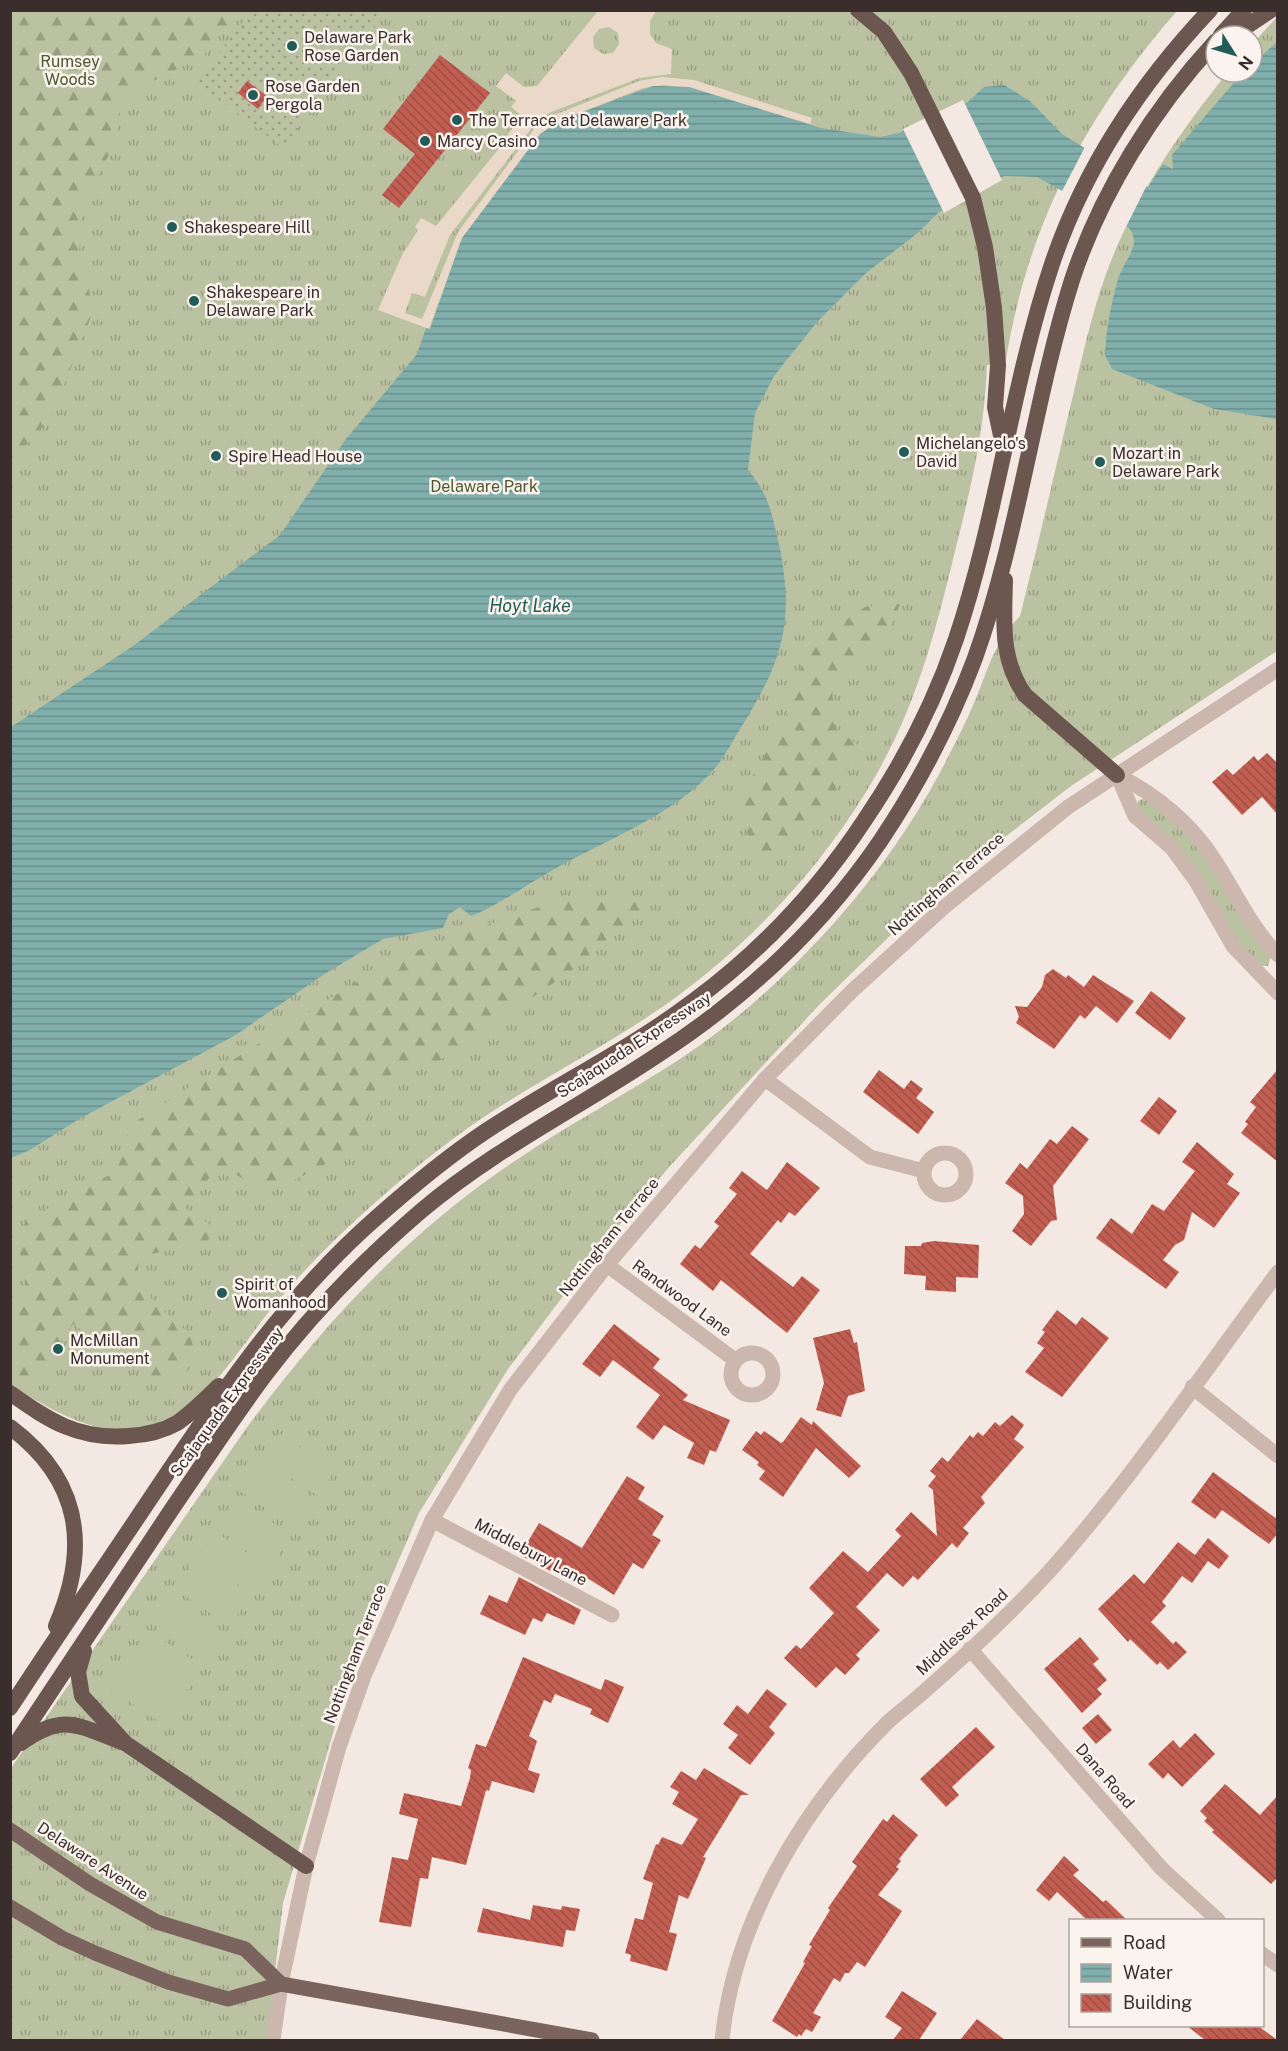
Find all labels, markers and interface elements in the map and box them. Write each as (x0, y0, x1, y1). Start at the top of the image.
north arrow (1204, 24, 1264, 84)
place label: Delaware Park Rose Garden (304, 28, 412, 65)
marker: Delaware Park Rose Garden (285, 39, 299, 53)
park label: Rumsey Woods (40, 52, 100, 89)
text: N (1234, 52, 1257, 73)
place label: Rose Garden Pergola (265, 77, 360, 114)
marker: Rose Garden Pergola (246, 88, 260, 102)
place label: The Terrace at Delaware Park (469, 111, 687, 130)
marker: The Terrace at Delaware Park (450, 113, 464, 127)
place label: Marcy Casino (437, 132, 537, 151)
marker: Marcy Casino (418, 134, 432, 148)
place label: Shakespeare Hill (184, 218, 311, 237)
marker: Shakespeare Hill (165, 220, 179, 234)
place label: Shakespeare in Delaware Park (206, 283, 320, 320)
marker: Shakespeare in Delaware Park (187, 294, 201, 308)
place label: Michelangelo's David (916, 434, 1026, 471)
place label: Mozart in Delaware Park (1112, 444, 1220, 481)
marker: Michelangelo's David (897, 445, 911, 459)
place label: Spire Head House (228, 447, 362, 466)
marker: Spire Head House (209, 449, 223, 463)
marker: Mozart in Delaware Park (1093, 455, 1107, 469)
park label: Delaware Park (430, 477, 538, 496)
water label: Hoyt Lake (489, 595, 571, 616)
street label: Nottingham Terrace (884, 828, 1008, 940)
street label: Scajaquada Expressway (553, 988, 715, 1102)
street label: Nottingham Terrace (555, 1174, 663, 1300)
street label: Randwood Lane (629, 1256, 735, 1340)
place label: Spirit of Womanhood (234, 1275, 326, 1312)
marker: Spirit of Womanhood (215, 1286, 229, 1300)
street label: Scajaquada Expressway (166, 1323, 288, 1480)
place label: McMillan Monument (70, 1331, 150, 1368)
marker: McMillan Monument (51, 1342, 65, 1356)
street label: Middlebury Lane (471, 1514, 591, 1590)
street label: Nottingham Terrace (320, 1582, 390, 1726)
street label: Middlesex Road (912, 1585, 1012, 1679)
street label: Dana Road (1072, 1740, 1138, 1812)
street label: Delaware Avenue (34, 1818, 152, 1904)
legend (1069, 1919, 1264, 2027)
text: Road (1123, 1932, 1166, 1953)
text: Water (1123, 1962, 1173, 1983)
text: Building (1123, 1992, 1192, 2013)

